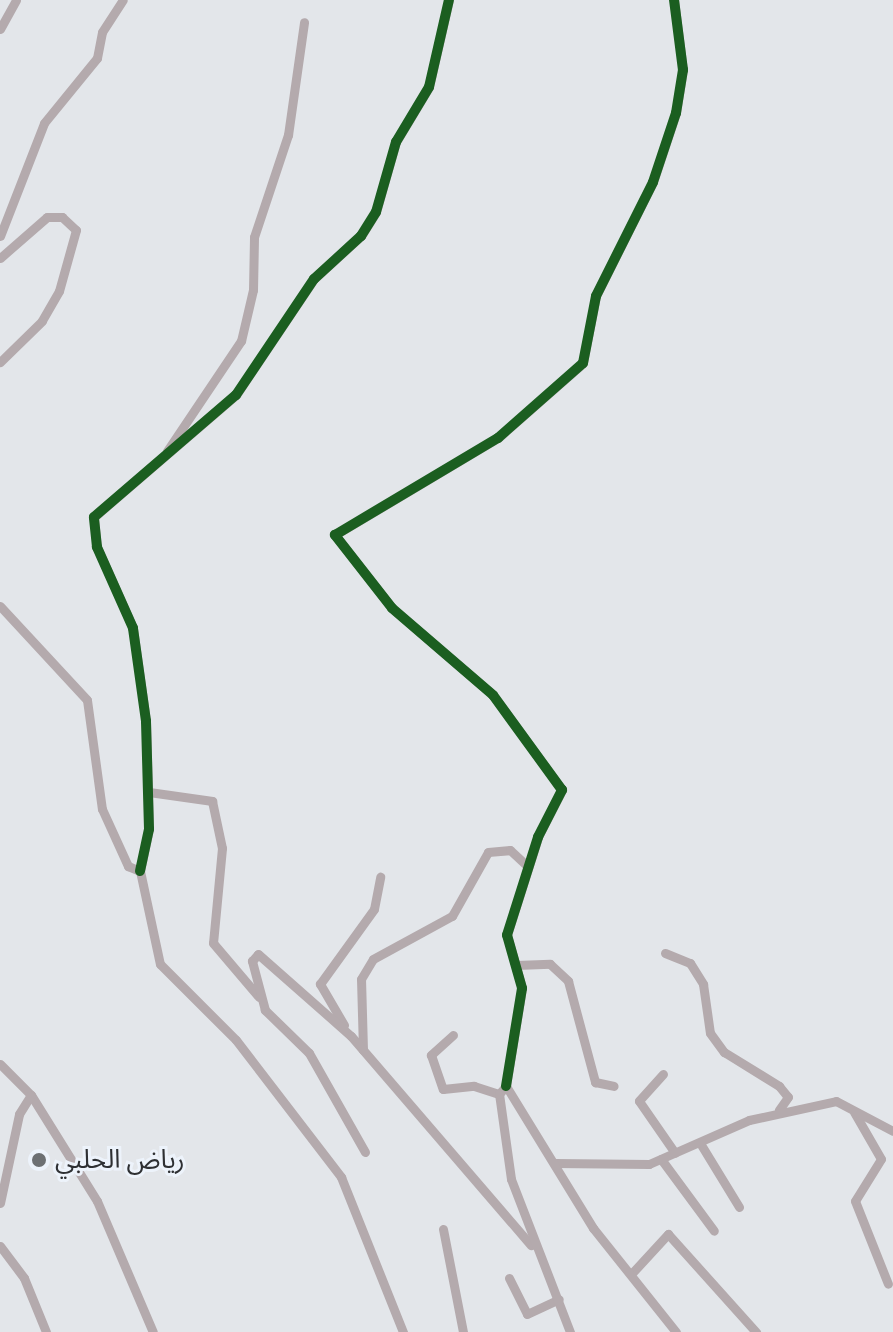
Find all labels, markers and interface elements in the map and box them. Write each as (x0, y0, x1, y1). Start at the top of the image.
place label: رياض الحلبي (55, 1144, 184, 1176)
marker: رياض الحلبي (30, 1151, 48, 1169)

